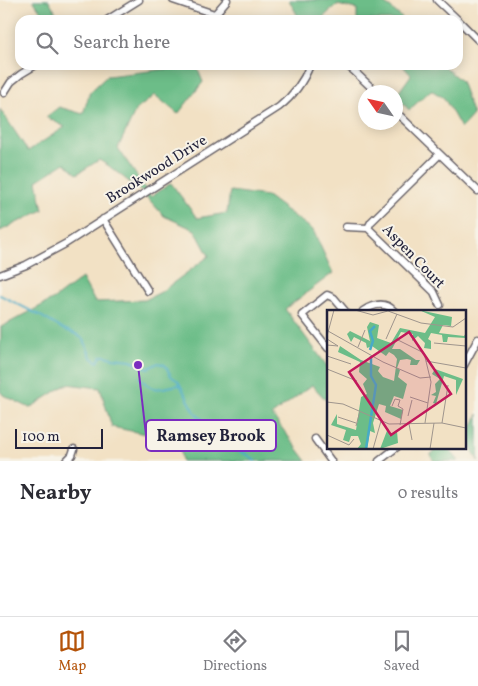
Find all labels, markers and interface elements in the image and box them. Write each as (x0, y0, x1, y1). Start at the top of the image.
search box (15, 15, 463, 70)
icon: search (33, 29, 61, 57)
text: Search here (73, 30, 170, 56)
north arrow (358, 85, 403, 130)
street label: Brookwood Drive (103, 131, 211, 209)
street label: Aspen Court (377, 220, 449, 294)
inset map (327, 310, 466, 448)
callout: Ramsey Brook (146, 420, 276, 451)
scale bar (15, 426, 102, 449)
text: Ramsey Brook (156, 426, 266, 448)
text: 100 m (22, 428, 60, 447)
text: Nearby (20, 479, 91, 508)
text: 0 results (398, 483, 458, 505)
tab: Map (58, 627, 86, 676)
tab: Directions (203, 627, 267, 676)
tab: Saved (384, 627, 420, 676)

